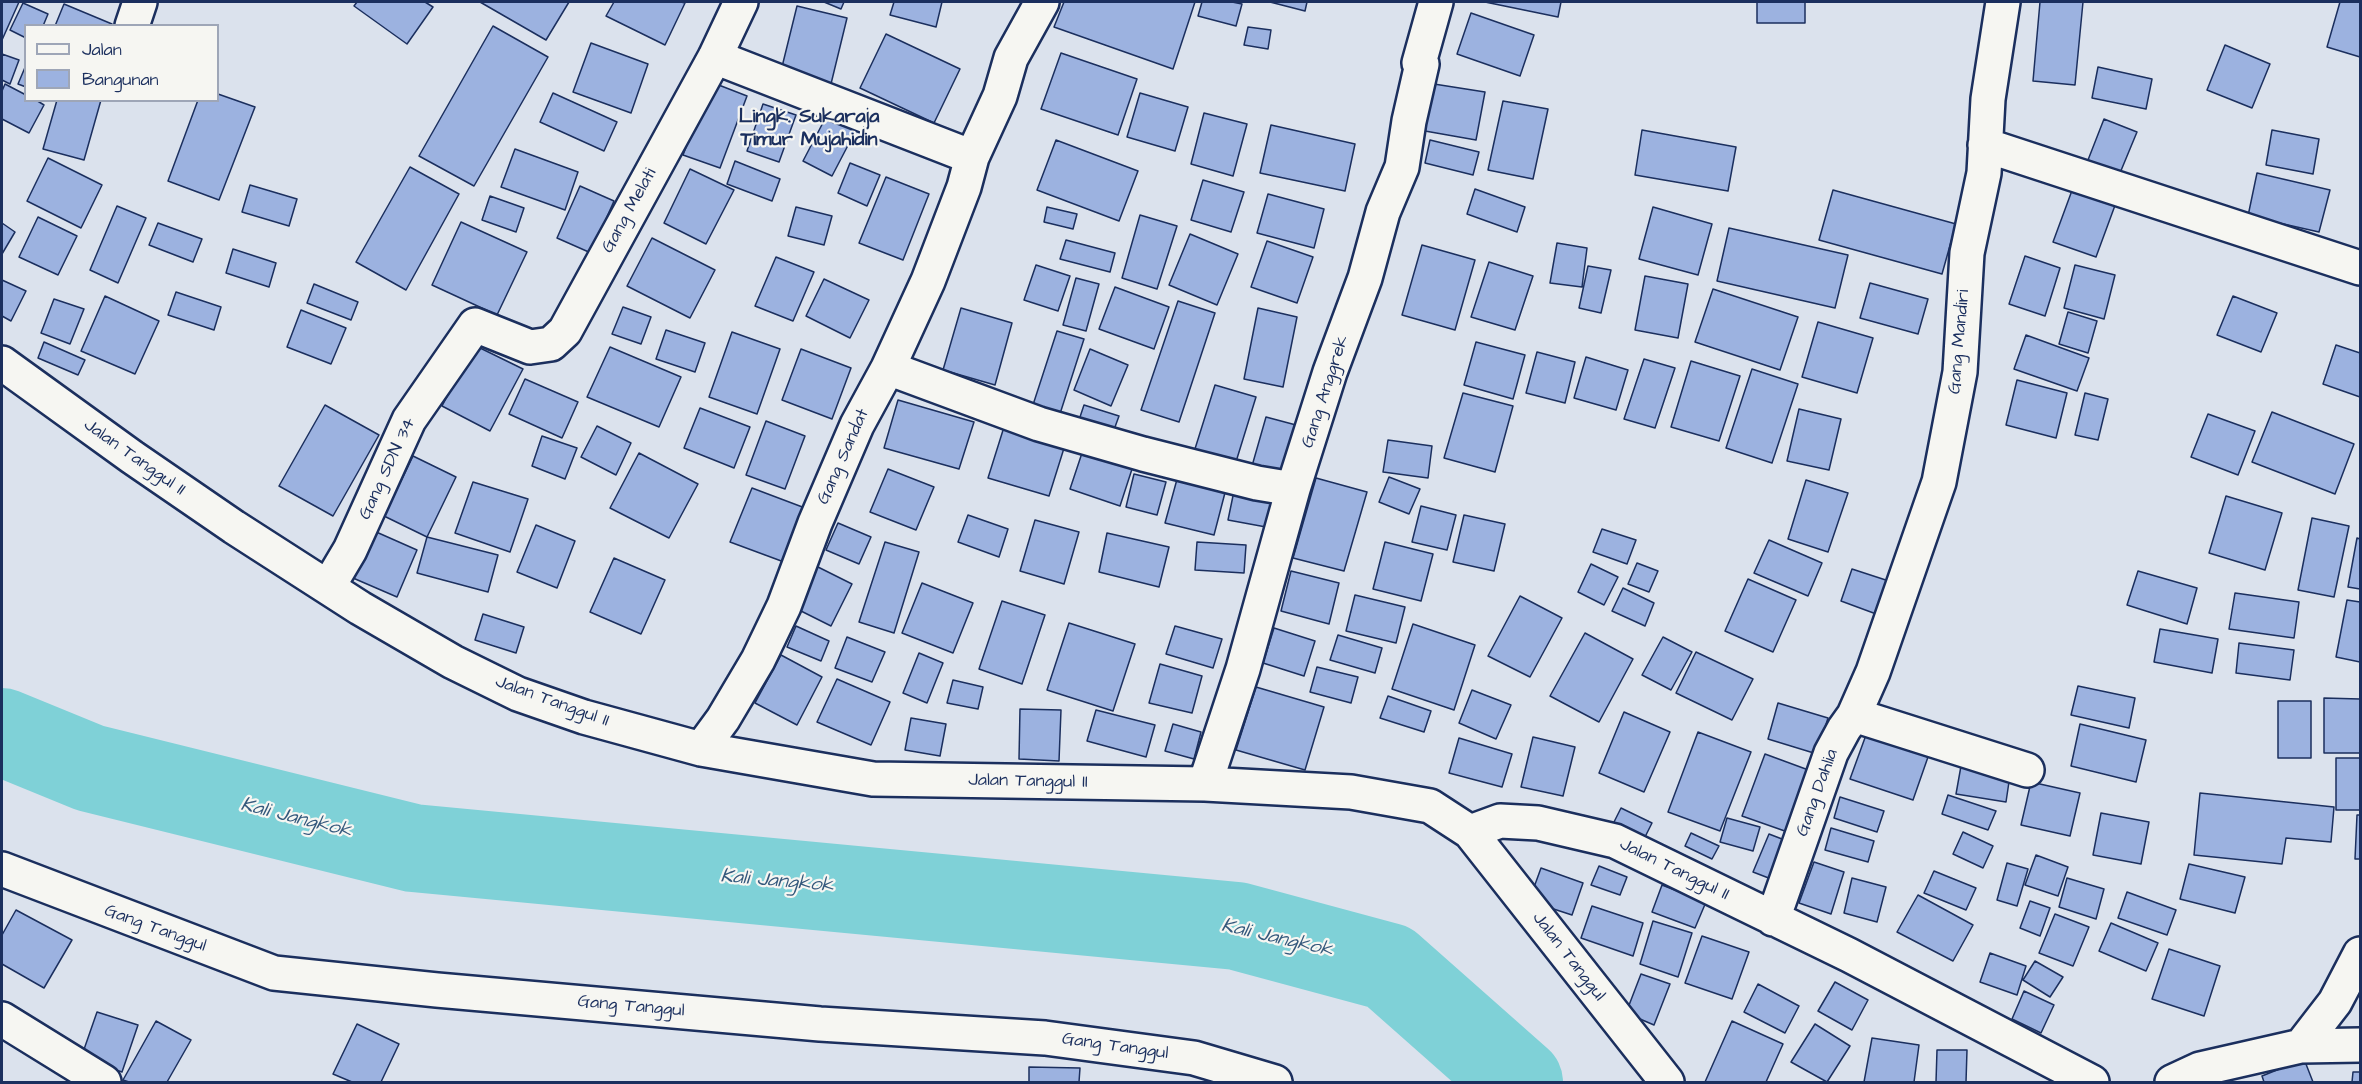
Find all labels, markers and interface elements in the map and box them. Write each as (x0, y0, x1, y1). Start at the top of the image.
legend (24, 24, 219, 102)
text: Jalan (82, 37, 122, 62)
text: Bangunan (82, 67, 159, 92)
district label: Lingk. Sukaraja Timur Mujahidin (739, 106, 879, 153)
street label: Gang Melati (598, 165, 662, 257)
street label: Gang Mandiri (1945, 289, 1975, 395)
street label: Gang Anggrek (1298, 333, 1354, 451)
street label: Gang Sandat (813, 406, 875, 508)
street label: Gang SDN 34 (355, 414, 421, 524)
street label: Jalan Tanggul II (79, 415, 189, 501)
street label: Jalan Tanggul II (492, 671, 612, 733)
street label: Gang Dahlia (1792, 746, 1844, 840)
street label: Jalan Tanggul II (968, 770, 1088, 794)
water label: Kali Jangkok (238, 794, 354, 844)
street label: Jalan Tanggul II (1616, 834, 1732, 906)
water label: Kali Jangkok (719, 865, 835, 899)
street label: Gang Tanggul (101, 901, 209, 957)
street label: Jalan Tanggul (1527, 908, 1609, 1006)
water label: Kali Jangkok (1219, 915, 1335, 963)
street label: Gang Tanggul (577, 992, 685, 1022)
street label: Gang Tanggul (1061, 1029, 1169, 1065)

